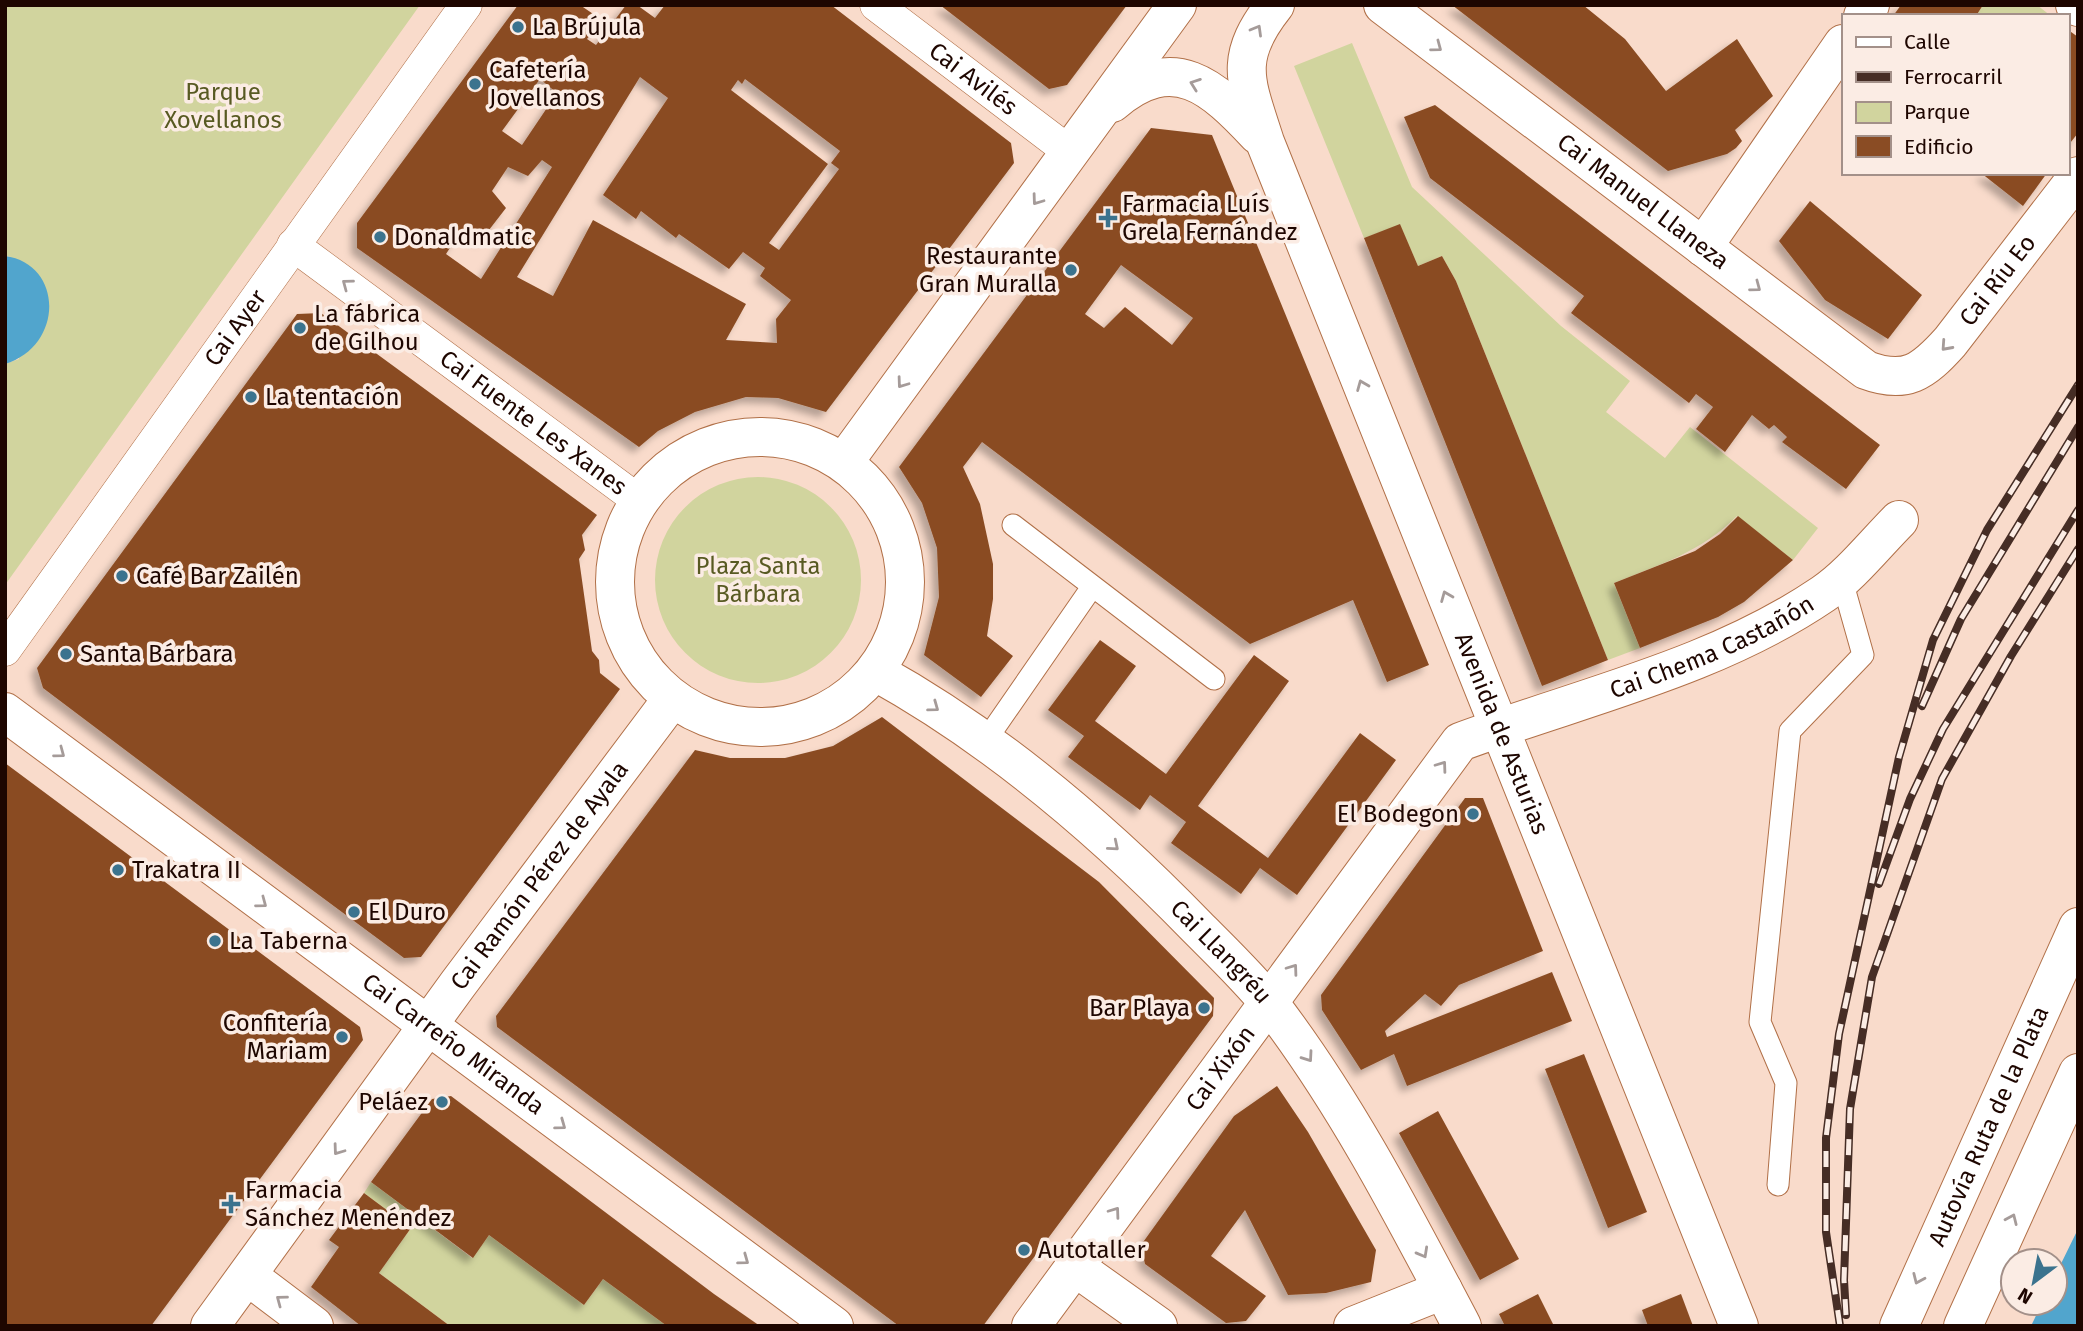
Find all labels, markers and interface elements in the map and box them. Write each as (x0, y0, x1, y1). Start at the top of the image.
place label: La Brújula (532, 13, 642, 41)
legend (1842, 14, 2069, 175)
marker: La Brújula (510, 19, 526, 35)
one-way arrow (1249, 24, 1262, 37)
text: Calle (1904, 29, 1950, 55)
street label: Cai Avilés (924, 36, 1023, 121)
one-way arrow (1429, 39, 1441, 52)
place label: Cafetería Jovellanos (489, 56, 601, 112)
text: Ferrocarril (1904, 64, 2002, 90)
marker: Cafetería Jovellanos (467, 76, 483, 92)
park label: Parque Xovellanos (164, 78, 282, 134)
one-way arrow (1189, 78, 1201, 92)
text: Parque (1904, 99, 1970, 125)
street label: Cai Manuel Llaneza (1552, 128, 1734, 275)
text: Edificio (1904, 134, 1974, 160)
place label: Farmacia Luís Grela Fernández (1122, 190, 1297, 246)
one-way arrow (1032, 192, 1045, 205)
marker: Farmacia Luís Grela Fernández (1100, 210, 1116, 226)
place label: Donaldmatic (394, 223, 532, 251)
marker: Donaldmatic (372, 229, 388, 245)
street label: Cai Ríu Eo (1954, 229, 2041, 331)
place label: Restaurante Gran Muralla (919, 242, 1057, 298)
marker: Restaurante Gran Muralla (1063, 262, 1079, 278)
one-way arrow (1748, 278, 1760, 291)
one-way arrow (342, 280, 355, 293)
street label: Cai Ayer (199, 284, 272, 371)
place label: La fábrica de Gilhou (314, 300, 420, 356)
marker: La fábrica de Gilhou (292, 320, 308, 336)
one-way arrow (1942, 338, 1954, 351)
street label: Cai Fuente Les Xanes (434, 344, 632, 501)
one-way arrow (898, 375, 910, 388)
one-way arrow (1356, 380, 1370, 392)
place label: La tentación (265, 383, 399, 411)
marker: La tentación (243, 389, 259, 405)
park label: Plaza Santa Bárbara (696, 552, 820, 608)
place label: Café Bar Zailén (136, 562, 299, 590)
marker: Café Bar Zailén (114, 568, 130, 584)
street label: Cai Chema Castañón (1606, 590, 1819, 704)
one-way arrow (1440, 591, 1454, 603)
street label: Avenida de Asturias (1449, 629, 1555, 838)
place label: Santa Bárbara (80, 640, 234, 668)
marker: Santa Bárbara (58, 646, 74, 662)
one-way arrow (926, 699, 939, 711)
one-way arrow (52, 745, 64, 757)
street label: Cai Ramón Pérez de Ayala (445, 756, 634, 995)
one-way arrow (1434, 761, 1447, 774)
place label: El Bodegon (1337, 800, 1459, 828)
marker: El Bodegon (1465, 806, 1481, 822)
one-way arrow (1106, 838, 1119, 850)
place label: Trakatra II (132, 856, 241, 884)
marker: Trakatra II (110, 862, 126, 878)
street label: Cai Llangréu (1165, 894, 1278, 1009)
one-way arrow (254, 895, 267, 907)
place label: El Duro (368, 898, 446, 926)
marker: El Duro (346, 904, 362, 920)
place label: La Taberna (229, 927, 348, 955)
marker: La Taberna (207, 933, 223, 949)
one-way arrow (1284, 964, 1297, 976)
street label: Cai Carreño Miranda (357, 968, 550, 1121)
place label: Bar Playa (1089, 994, 1190, 1022)
marker: Bar Playa (1196, 1000, 1212, 1016)
street label: Autovía Ruta de la Plata (1923, 1002, 2055, 1250)
place label: Confitería Mariam (223, 1009, 328, 1065)
street label: Cai Xixón (1180, 1020, 1261, 1116)
marker: Confitería Mariam (334, 1029, 350, 1045)
one-way arrow (1300, 1049, 1312, 1062)
place label: Peláez (358, 1088, 428, 1116)
marker: Peláez (434, 1094, 450, 1110)
one-way arrow (553, 1117, 566, 1129)
one-way arrow (334, 1142, 347, 1155)
place label: Farmacia Sánchez Menéndez (245, 1176, 451, 1232)
marker: Farmacia Sánchez Menéndez (223, 1196, 239, 1212)
one-way arrow (1107, 1207, 1119, 1220)
one-way arrow (2003, 1214, 2017, 1226)
place label: Autotaller (1038, 1236, 1146, 1264)
marker: Autotaller (1016, 1242, 1032, 1258)
one-way arrow (1415, 1246, 1428, 1259)
north arrow (1999, 1247, 2069, 1317)
one-way arrow (736, 1252, 749, 1264)
one-way arrow (1912, 1272, 1926, 1284)
text: N (2014, 1283, 2037, 1309)
one-way arrow (276, 1296, 289, 1309)

